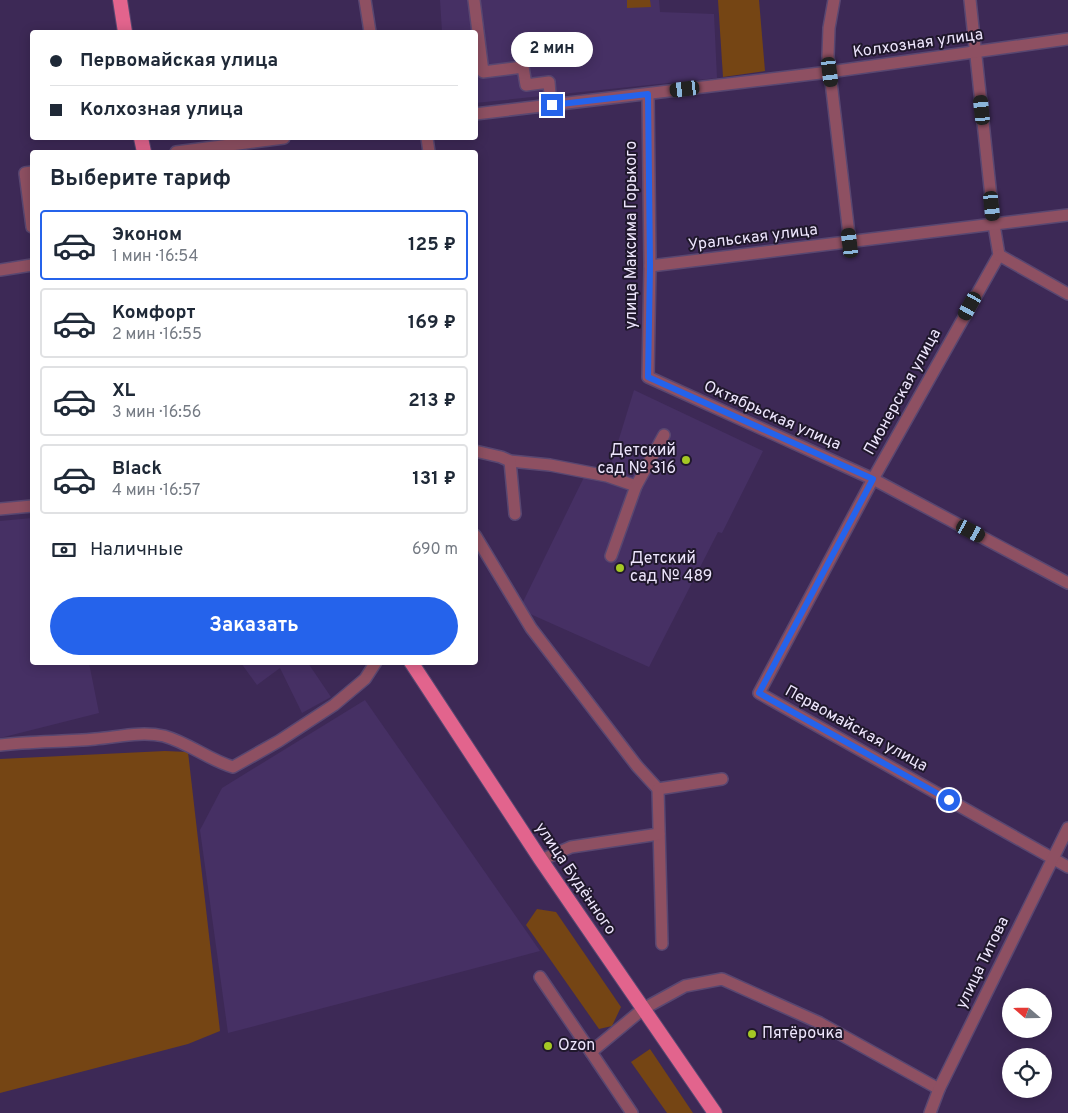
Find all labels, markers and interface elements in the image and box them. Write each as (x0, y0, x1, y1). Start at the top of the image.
street label: Колхозная улица (852, 25, 984, 63)
callout: 2 мин (511, 32, 593, 68)
text: 2 мин (530, 39, 574, 59)
text: Первомайская улица (80, 49, 278, 73)
car (820, 56, 839, 88)
car (669, 80, 700, 98)
route end (541, 94, 563, 116)
car (972, 94, 991, 126)
text: Колхозная улица (80, 98, 243, 122)
street label: улица Максима Горького (622, 141, 642, 329)
text: Выберите тариф (50, 166, 231, 193)
car (982, 190, 1001, 222)
street label: Уральская улица (687, 220, 819, 256)
icon: car (52, 223, 97, 268)
text: Эконом (112, 223, 182, 247)
car (840, 227, 859, 259)
text: 125 ₽ (408, 233, 456, 257)
text: 1 мин · 16:54 (112, 247, 198, 267)
car (956, 289, 983, 323)
icon: car (52, 301, 97, 346)
text: Комфорт (112, 301, 195, 325)
text: 169 ₽ (408, 311, 456, 335)
text: 2 мин · 16:55 (112, 325, 202, 345)
street label: Пионерская улица (860, 325, 946, 459)
street label: Октябрьская улица (700, 377, 844, 455)
icon: car (52, 379, 97, 424)
text: XL (112, 379, 135, 403)
text: 213 ₽ (408, 389, 456, 413)
text: 3 мин · 16:56 (112, 403, 201, 423)
place label: Детский сад № 316 (597, 441, 676, 479)
marker: Детский сад № 316 (680, 454, 692, 466)
icon: car (52, 457, 97, 502)
text: Black (112, 457, 162, 481)
text: 131 ₽ (412, 467, 456, 491)
text: 4 мин · 16:57 (112, 481, 200, 501)
car (954, 517, 987, 545)
icon: cash (50, 536, 78, 564)
text: Наличные (90, 538, 183, 562)
text: 690 m (412, 540, 458, 560)
place label: Детский сад № 489 (630, 549, 712, 587)
marker: Детский сад № 489 (614, 562, 626, 574)
button: Заказать (50, 597, 458, 655)
street label: Первомайская улица (781, 681, 931, 777)
route start (938, 789, 960, 811)
street label: улица Будённого (530, 819, 620, 939)
street label: улица Титова (952, 914, 1014, 1012)
north arrow (1002, 988, 1052, 1038)
map controls (1002, 988, 1052, 1098)
place label: Пятёрочка (762, 1024, 843, 1044)
marker: Пятёрочка (746, 1028, 758, 1040)
place label: Ozon (558, 1036, 595, 1056)
marker: Ozon (542, 1040, 554, 1052)
button: locate (1002, 1048, 1052, 1098)

